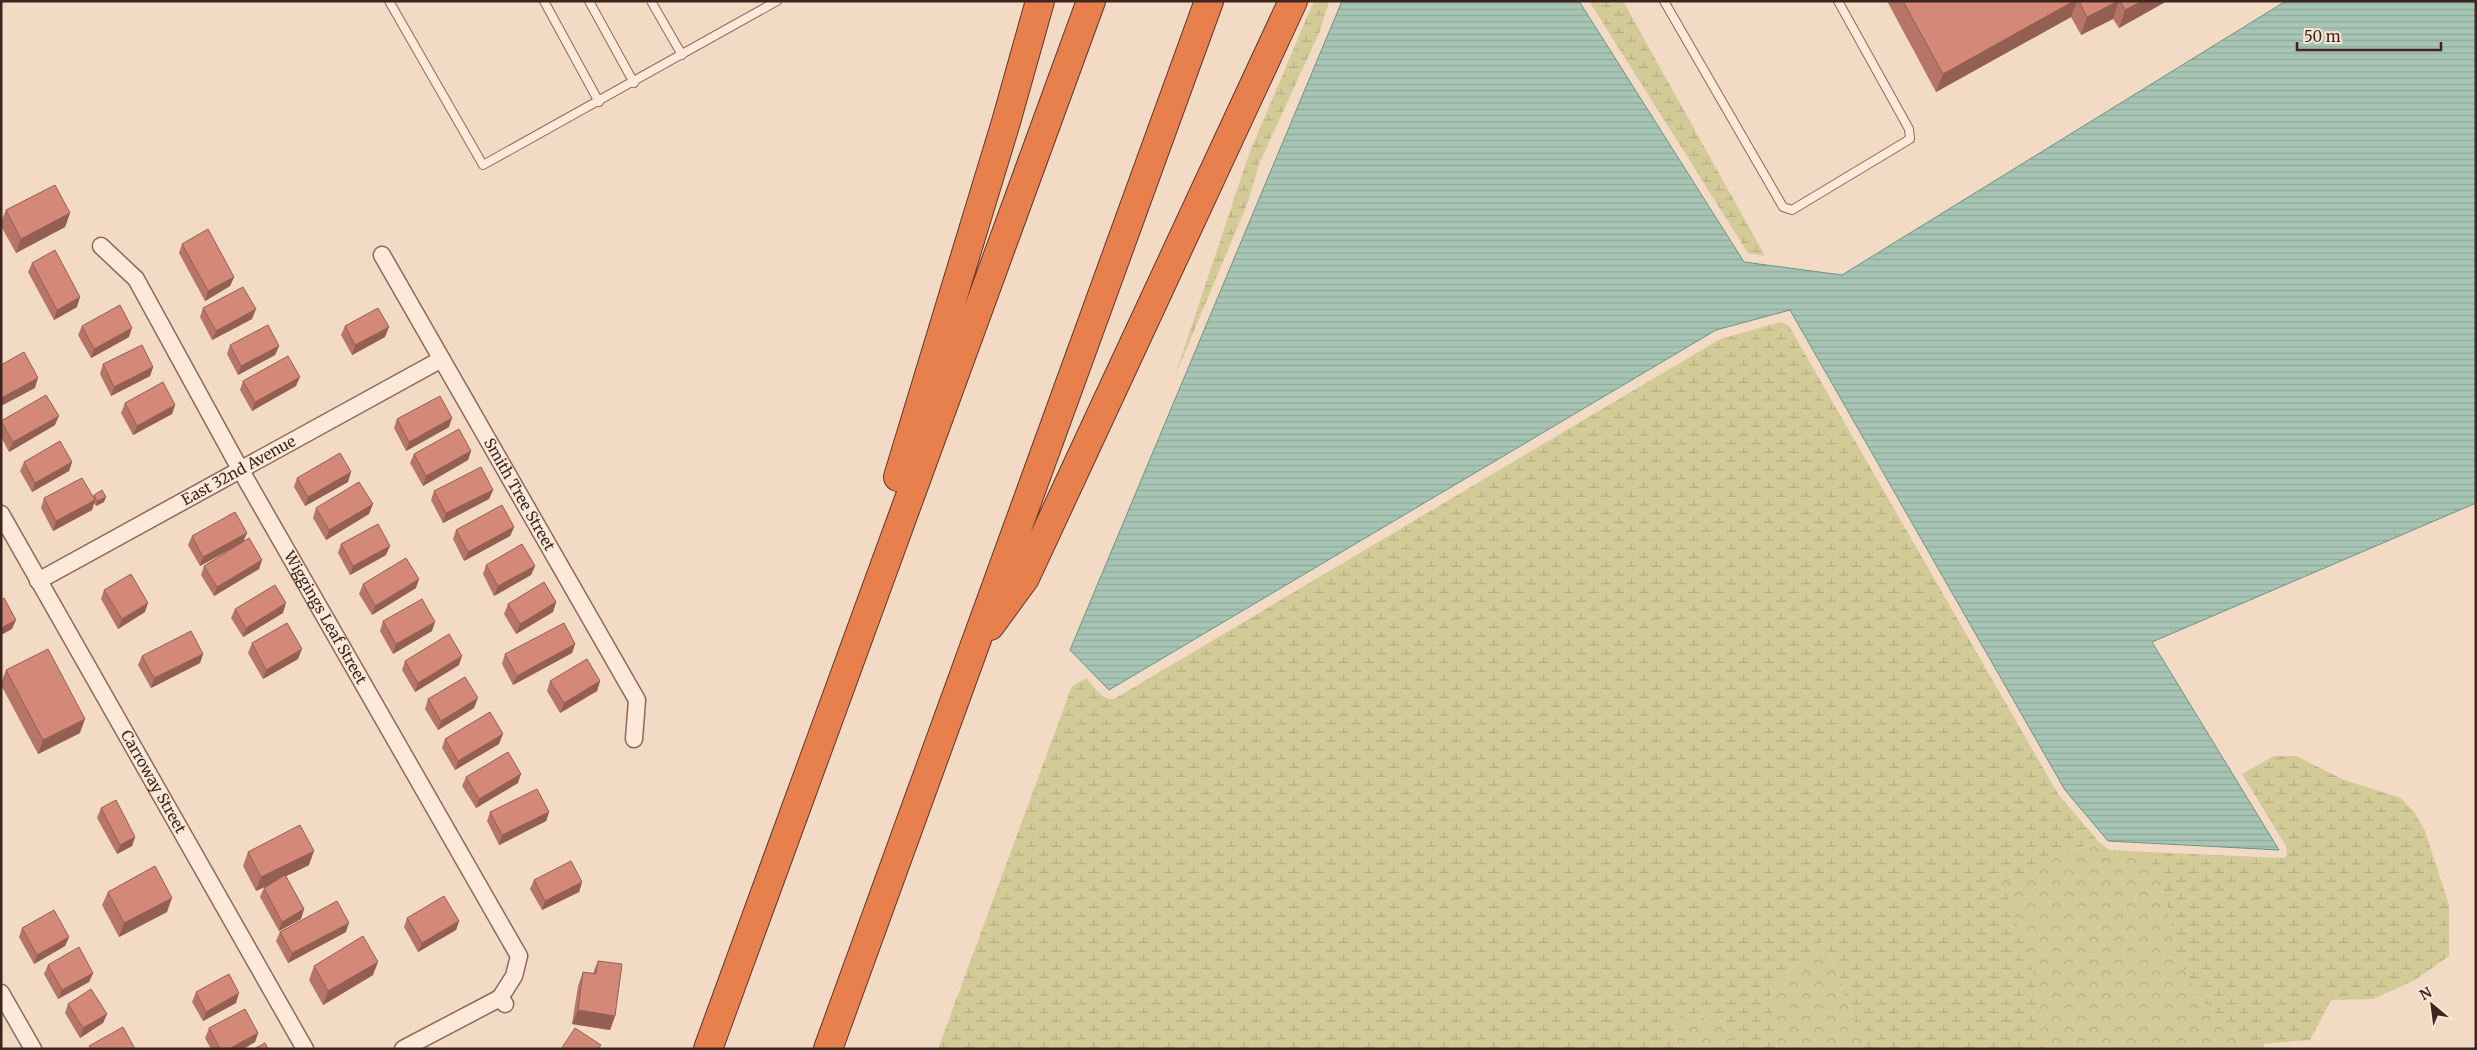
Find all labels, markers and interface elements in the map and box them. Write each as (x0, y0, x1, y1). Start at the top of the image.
scale bar (2297, 20, 2441, 52)
text: 50 m (2304, 27, 2341, 46)
street label: East 32nd Avenue (178, 431, 299, 509)
street label: Smith Tree Street (480, 435, 559, 554)
street label: Wiggings Leaf Street (280, 547, 371, 687)
street label: Carroway Street (117, 727, 190, 837)
north arrow (2407, 980, 2457, 1030)
text: N (2416, 983, 2435, 1004)

